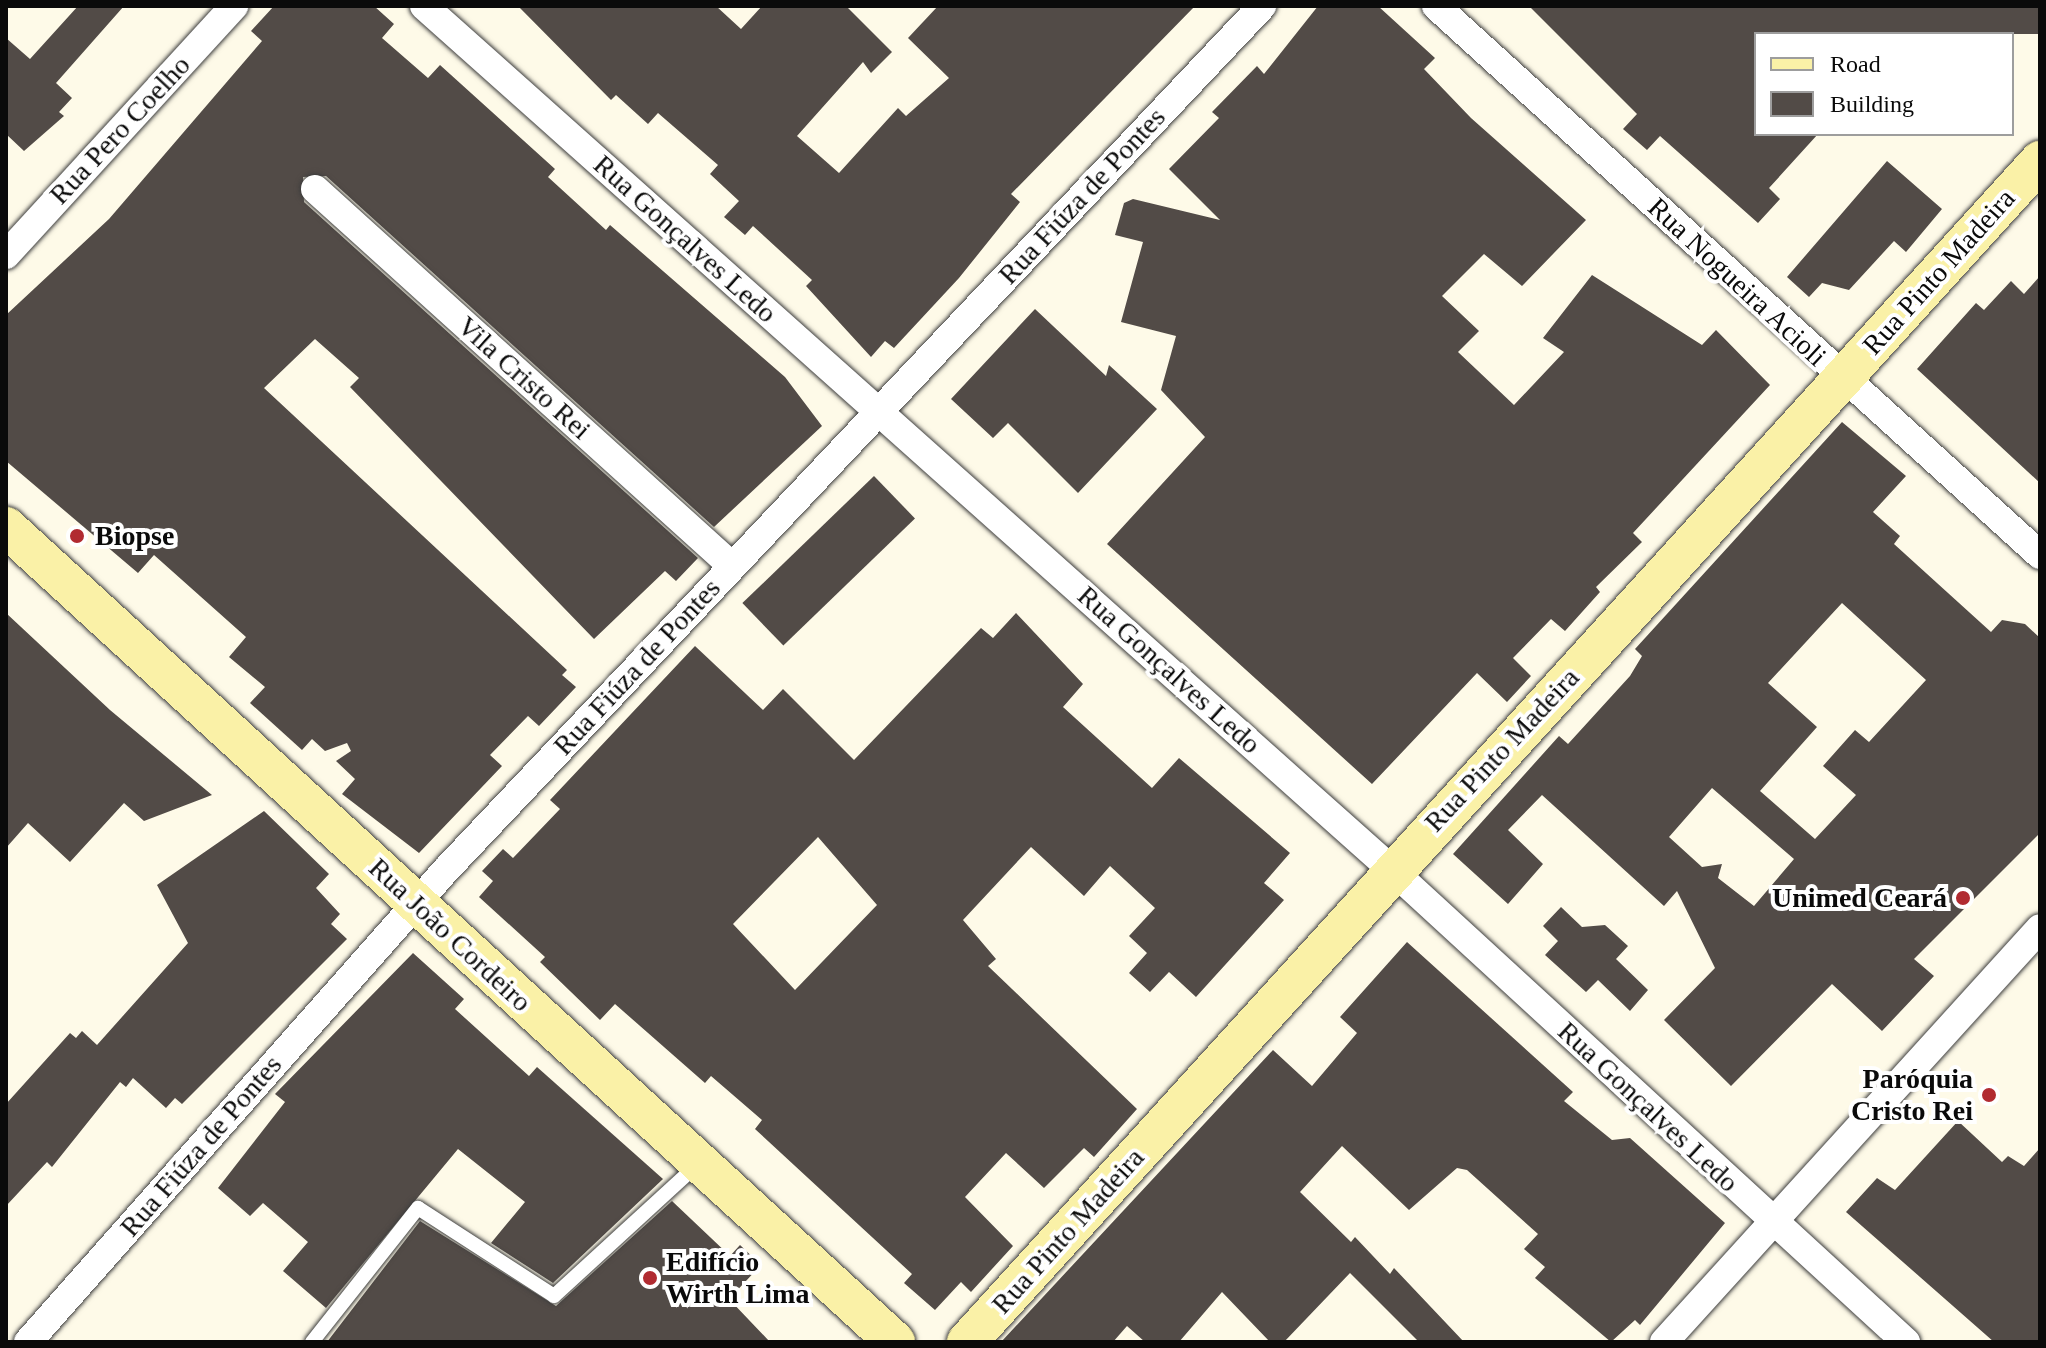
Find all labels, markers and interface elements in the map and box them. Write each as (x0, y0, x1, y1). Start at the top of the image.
legend (1754, 32, 2014, 136)
street label: Rua Pero Coelho (42, 49, 198, 211)
text: Road (1830, 51, 1881, 77)
text: Building (1830, 91, 1914, 117)
street label: Rua Fiúza de Pontes (991, 101, 1173, 291)
street label: Rua Gonçalves Ledo (587, 148, 783, 330)
street label: Rua Pinto Madeira (1856, 182, 2022, 362)
street label: Rua Nogueira Acioli (1640, 190, 1834, 374)
street label: Vila Cristo Rei (450, 309, 598, 447)
place label: Biopse (95, 519, 174, 553)
marker: Biopse (66, 525, 88, 547)
street label: Rua Fiúza de Pontes (546, 572, 728, 762)
street label: Rua Gonçalves Ledo (1071, 579, 1267, 761)
street label: Rua Pinto Madeira (1418, 661, 1586, 839)
street label: Rua João Cordeiro (362, 851, 538, 1019)
place label: Unimed Ceará (1772, 881, 1947, 915)
marker: Unimed Ceará (1954, 889, 1972, 907)
street label: Rua Gonçalves Ledo (1551, 1015, 1745, 1199)
street label: Rua Fiúza de Pontes (113, 1048, 289, 1244)
place label: Paróquia Cristo Rei (1851, 1062, 1973, 1128)
marker: Paróquia Cristo Rei (1980, 1086, 1998, 1104)
street label: Rua Pinto Madeira (985, 1141, 1151, 1321)
place label: Edifício Wirth Lima (666, 1245, 809, 1311)
marker: Edifício Wirth Lima (641, 1269, 659, 1287)

